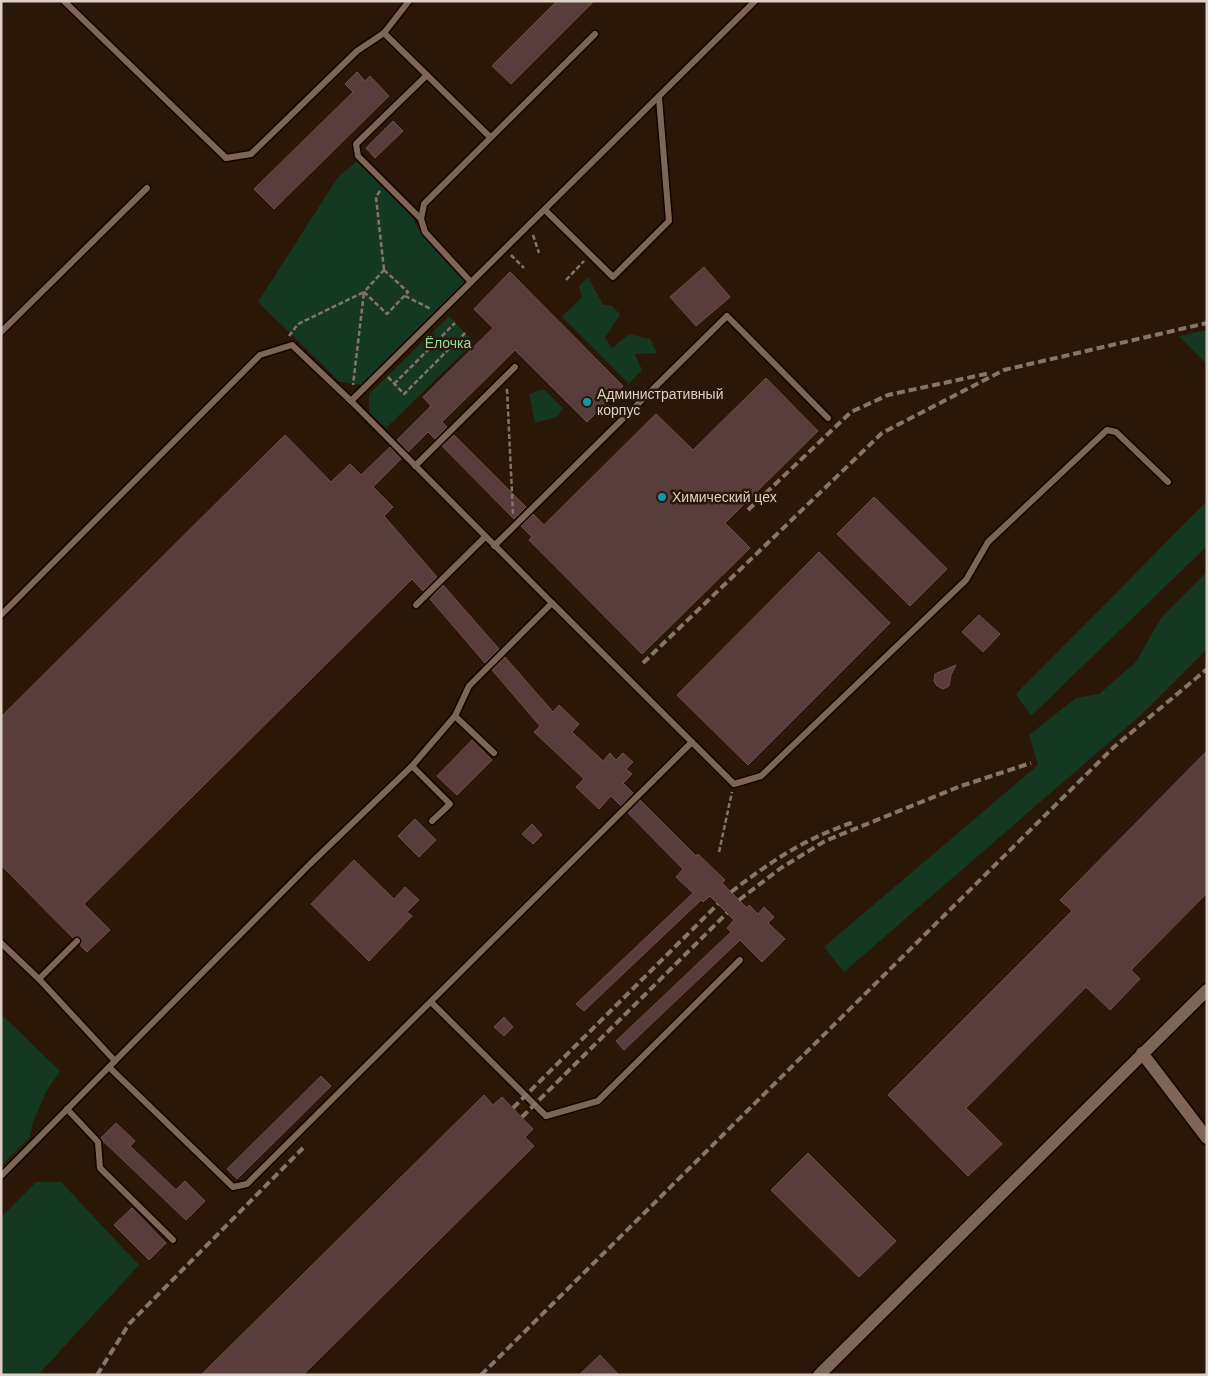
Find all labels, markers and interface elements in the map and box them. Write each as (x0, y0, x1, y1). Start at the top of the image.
park label: Ёлочка (425, 335, 472, 351)
place label: Административный корпус (597, 386, 723, 418)
marker: Административный корпус (581, 396, 593, 408)
place label: Химический цех (672, 489, 777, 505)
marker: Химический цех (656, 491, 668, 503)

